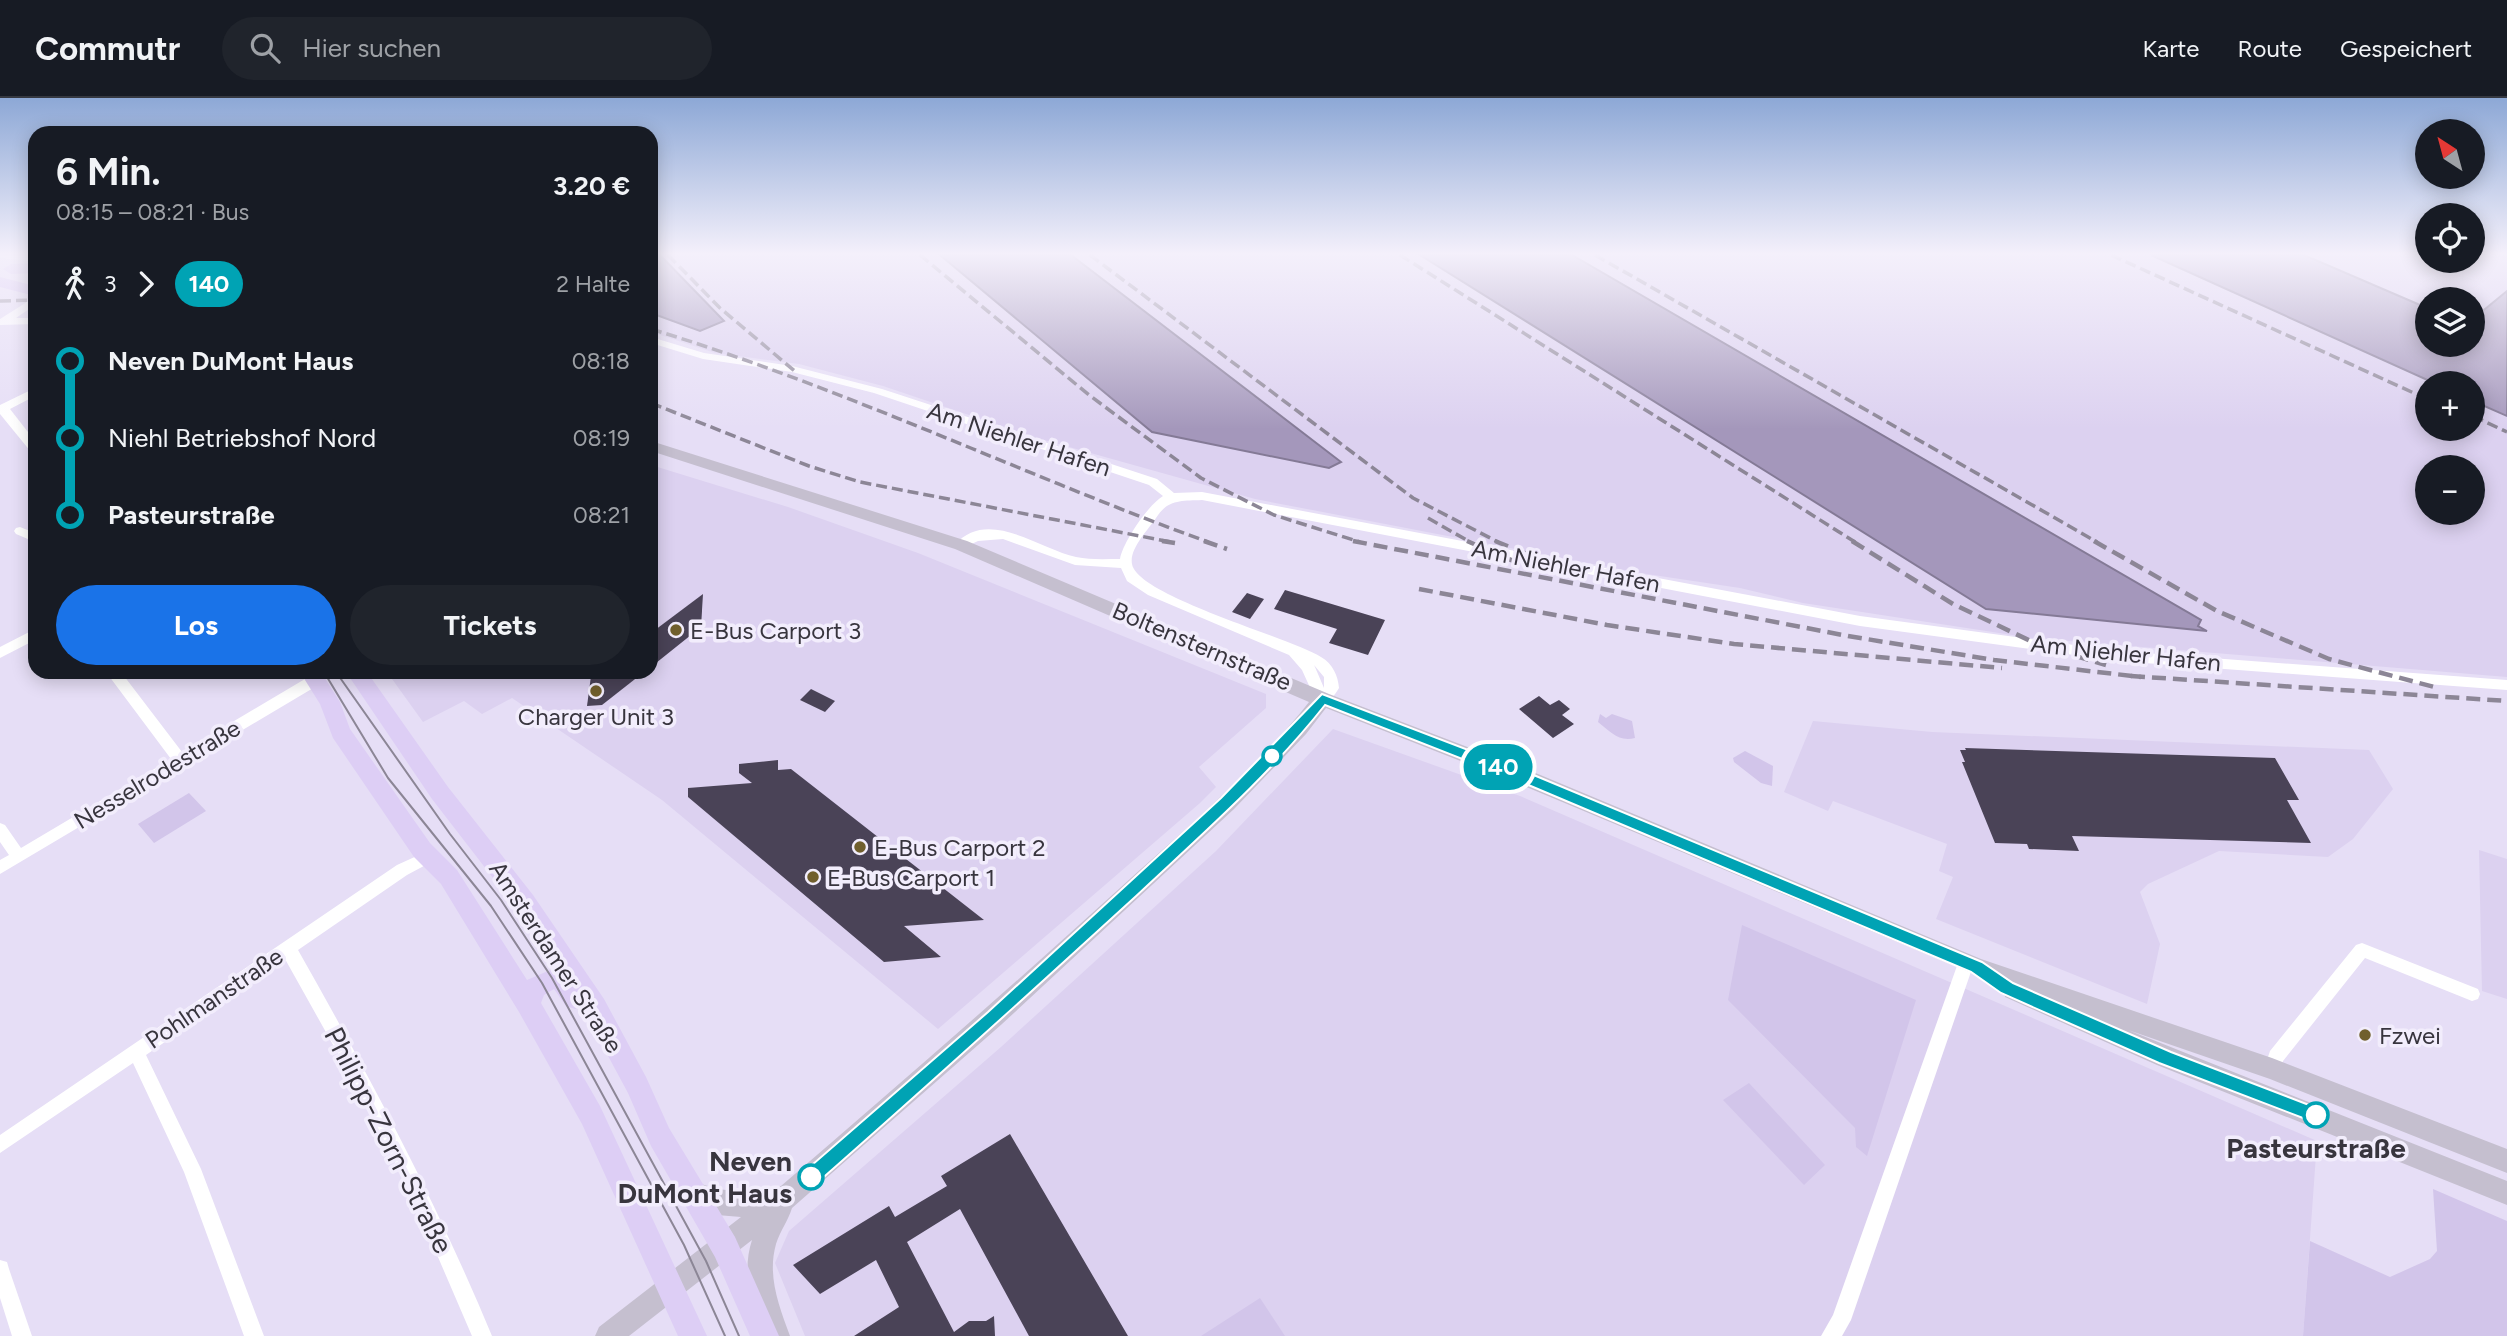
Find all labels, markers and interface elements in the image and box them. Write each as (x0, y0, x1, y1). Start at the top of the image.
search box (222, 17, 712, 80)
text: Commutr (35, 29, 180, 68)
icon: search (246, 29, 284, 67)
text: Hier suchen (302, 32, 441, 64)
text: Karte (2143, 34, 2199, 63)
text: Route (2237, 34, 2302, 63)
text: Gespeichert (2340, 34, 2472, 63)
north arrow (2415, 119, 2485, 189)
map controls (2415, 119, 2485, 525)
text: 6 Min. (56, 149, 161, 195)
text: 3.20 € (553, 170, 630, 202)
text: 08:15 – 08:21 · Bus (56, 198, 249, 226)
button: locate (2415, 203, 2485, 273)
icon: walk (56, 265, 94, 303)
icon: forward (127, 265, 165, 303)
text: 140 (189, 269, 229, 298)
text: 3 (104, 270, 117, 298)
text: 2 Halte (556, 270, 630, 298)
button: layers (2415, 287, 2485, 357)
text: Neven DuMont Haus (108, 345, 353, 377)
text: 08:18 (572, 347, 630, 375)
button: + (2415, 371, 2485, 441)
street label: Am Niehler Hafen (924, 396, 1114, 482)
text: Niehl Betriebshof Nord (108, 422, 376, 454)
text: 08:19 (573, 424, 630, 452)
button: − (2415, 455, 2485, 525)
text: Pasteurstraße (108, 499, 275, 531)
text: 08:21 (573, 501, 630, 529)
street label: Am Niehler Hafen (1469, 534, 1663, 598)
button: Los (56, 585, 336, 665)
button: Tickets (350, 585, 630, 665)
street label: Boltensternstraße (1108, 595, 1296, 697)
place label: E-Bus Carport 3 (690, 616, 861, 645)
marker: E-Bus Carport 3 (668, 622, 684, 638)
street label: Am Niehler Hafen (2029, 629, 2223, 677)
marker: Charger Unit 3 (588, 683, 604, 699)
place label: Charger Unit 3 (518, 702, 674, 731)
street label: Nesselrodestraße (69, 713, 245, 835)
line badge: 140 (1458, 744, 1538, 790)
unlabelled marker (1262, 746, 1282, 766)
text: 140 (1478, 752, 1518, 781)
place label: E-Bus Carport 2 (874, 833, 1046, 862)
marker: E-Bus Carport 2 (852, 839, 868, 855)
street label: Amsterdamer Straße (483, 856, 629, 1058)
place label: E-Bus Carport 1 (827, 863, 995, 892)
marker: E-Bus Carport 1 (805, 869, 821, 885)
street label: Pohlmanstraße (140, 941, 288, 1055)
street label: Philipp-Zorn-Straße (317, 1021, 461, 1259)
place label: Fzwei (2379, 1021, 2441, 1050)
marker: Fzwei (2357, 1027, 2373, 1043)
marker: Pasteurstraße (2303, 1102, 2329, 1128)
place label: Pasteurstraße (2226, 1131, 2406, 1165)
place label: Neven DuMont Haus (618, 1144, 792, 1210)
marker: Neven DuMont Haus (798, 1164, 824, 1190)

